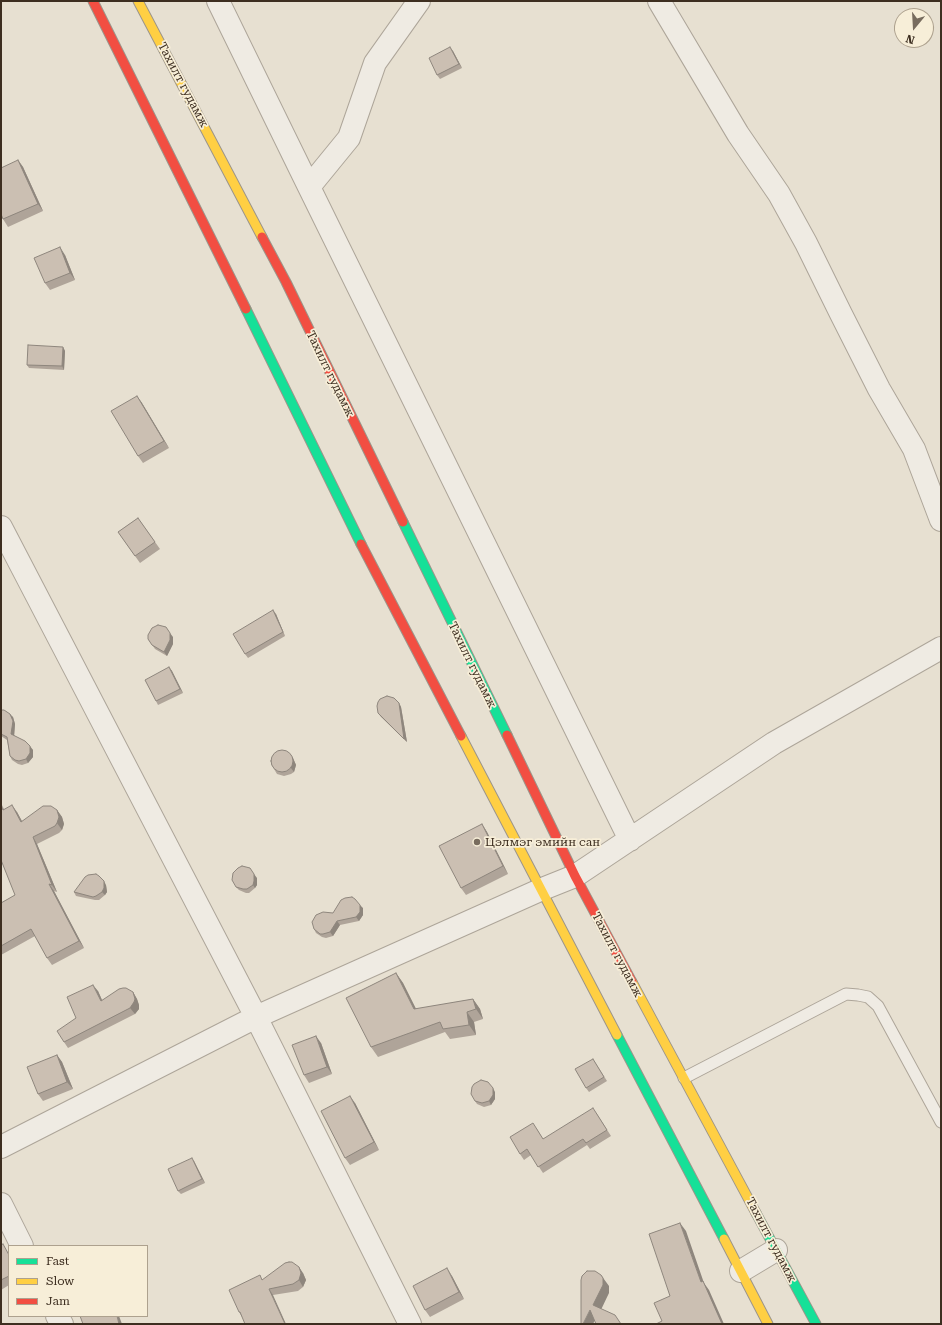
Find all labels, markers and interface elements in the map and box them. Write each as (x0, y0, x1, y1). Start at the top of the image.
north arrow (894, 8, 934, 48)
text: N (904, 31, 916, 46)
street label: Тахилт гудамж (155, 40, 211, 130)
street label: Тахилт гудамж (303, 328, 357, 420)
street label: Тахилт гудамж (445, 619, 499, 711)
place label: Цэлмэг эмийн сан (485, 835, 600, 849)
marker: Цэлмэг эмийн сан (472, 837, 482, 847)
street label: Тахилт гудамж (589, 910, 645, 1000)
street label: Тахилт гудамж (743, 1195, 799, 1285)
legend (8, 1245, 148, 1317)
text: Fast (46, 1254, 69, 1268)
text: Slow (46, 1274, 74, 1288)
text: Jam (46, 1294, 70, 1308)

